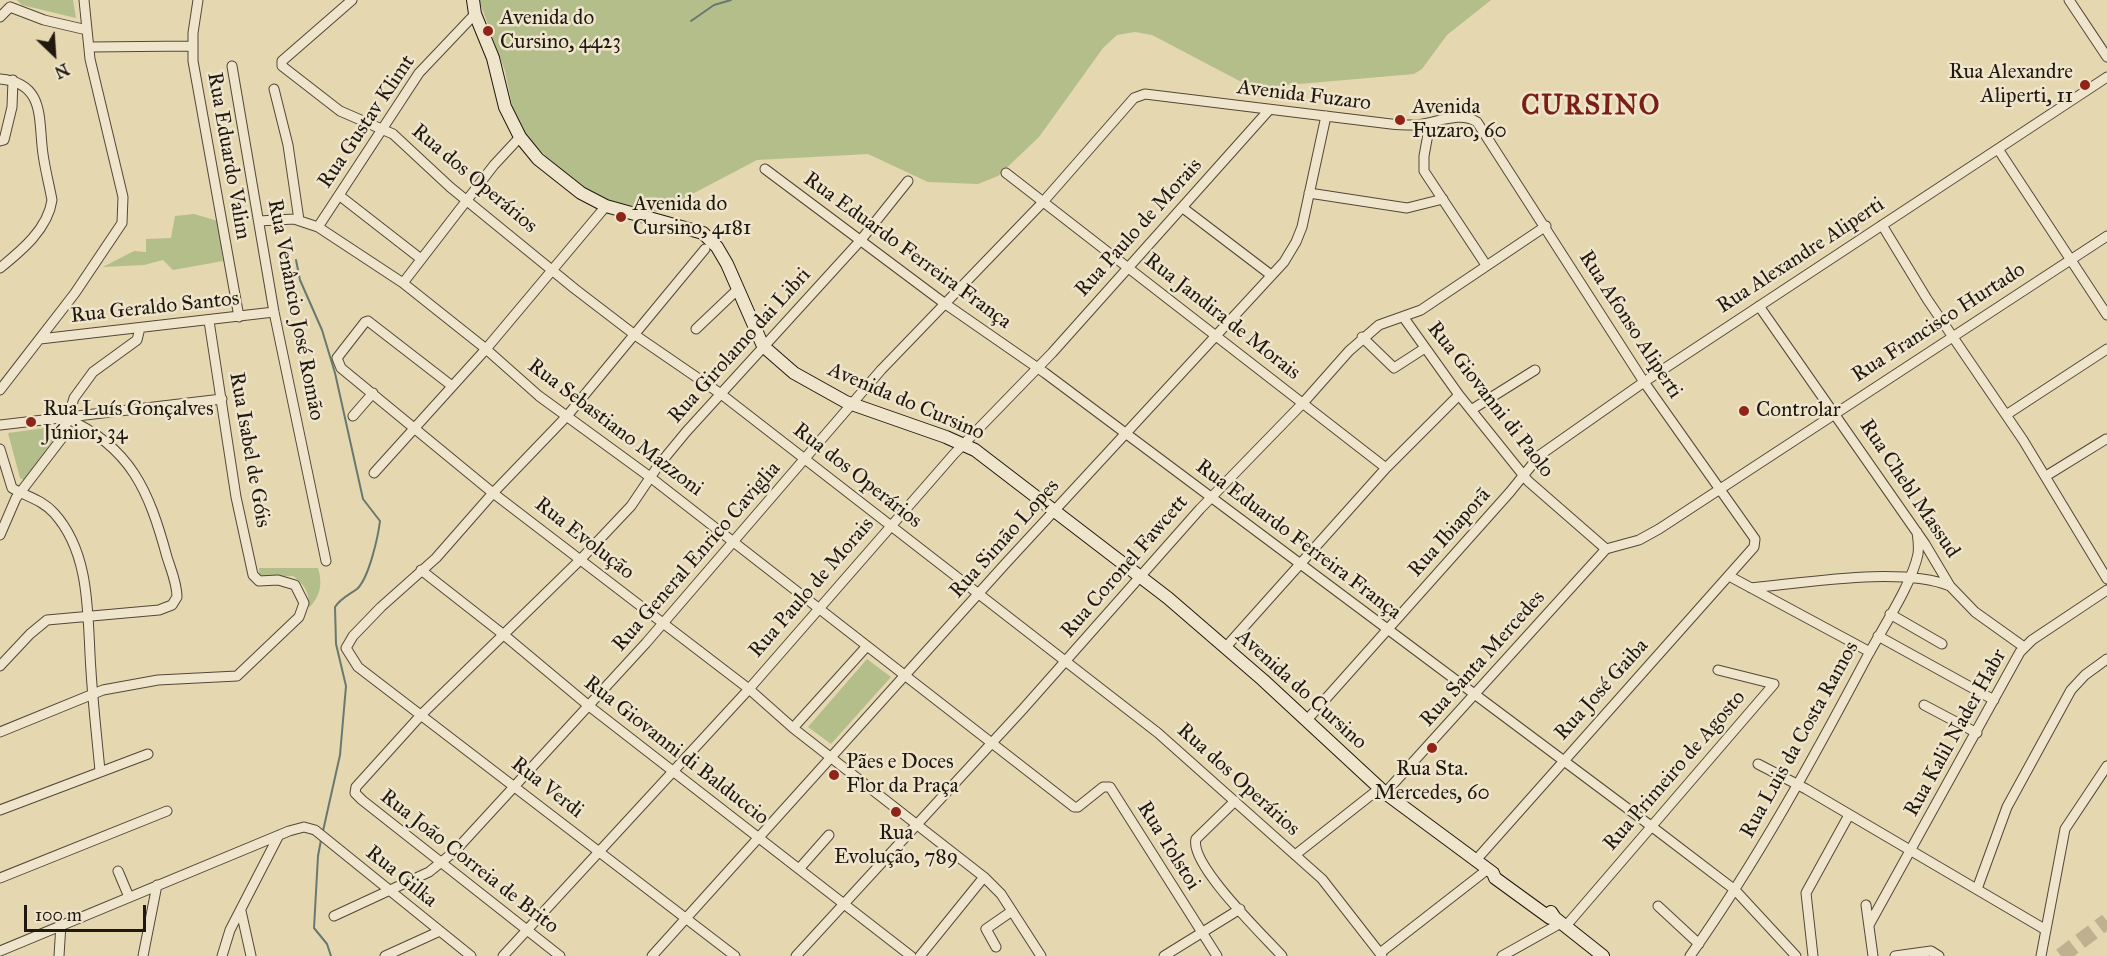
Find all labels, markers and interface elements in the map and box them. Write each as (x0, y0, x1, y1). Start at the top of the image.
place label: Avenida do Cursino, 4423 (500, 6, 621, 56)
north arrow (24, 24, 84, 84)
marker: Avenida do Cursino, 4423 (481, 24, 495, 38)
street label: Rua Gustav Klimt (313, 51, 421, 193)
text: N (52, 59, 72, 82)
place label: Rua Alexandre Aliperti, 11 (1949, 60, 2073, 110)
street label: Rua Eduardo Valim (201, 70, 255, 242)
street label: Avenida Fuzaro (1236, 75, 1372, 117)
marker: Rua Alexandre Aliperti, 11 (2078, 78, 2092, 92)
district label: CURSINO (1521, 91, 1661, 123)
place label: Avenida Fuzaro, 60 (1412, 95, 1507, 145)
marker: Avenida Fuzaro, 60 (1393, 113, 1407, 127)
street label: Rua dos Operários (406, 119, 542, 239)
street label: Rua Paulo de Morais (1070, 154, 1208, 302)
street label: Rua Eduardo Ferreira França (798, 167, 1016, 335)
place label: Avenida do Cursino, 4181 (633, 192, 751, 242)
street label: Rua Alexandre Aliperti (1713, 192, 1889, 320)
street label: Rua Venâncio José Romão (261, 197, 329, 423)
marker: Avenida do Cursino, 4181 (614, 210, 628, 224)
street label: Rua Afonso Aliperti (1573, 246, 1687, 404)
street label: Rua Jandira de Morais (1139, 248, 1305, 386)
street label: Rua Francisco Hurtado (1848, 258, 2030, 388)
street label: Rua Girolamo dai Libri (663, 263, 817, 429)
street label: Rua Geraldo Santos (69, 287, 241, 329)
street label: Rua Giovanni di Paolo (1421, 317, 1559, 483)
street label: Rua Sebastiano Mazzoni (522, 354, 708, 502)
street label: Avenida do Cursino (824, 358, 988, 446)
street label: Rua Isabel de Góis (223, 371, 275, 529)
place label: Rua Luís Gonçalves Júnior, 34 (43, 397, 214, 447)
place label: Controlar (1756, 398, 1841, 424)
marker: Controlar (1737, 404, 1751, 418)
marker: Rua Luís Gonçalves Júnior, 34 (24, 415, 38, 429)
street label: Rua Chebl Massud (1853, 415, 1965, 563)
street label: Rua dos Operários (788, 418, 926, 534)
street label: Rua Eduardo Ferreira França (1190, 454, 1406, 626)
street label: Rua General Enrico Caviglia (608, 457, 786, 657)
street label: Rua Simão Lopes (945, 474, 1065, 604)
street label: Rua Ibiaporã (1404, 483, 1496, 583)
street label: Rua Coronel Fawcett (1056, 490, 1194, 644)
street label: Rua Evolução (529, 492, 639, 586)
street label: Rua Paulo de Morais (744, 513, 880, 663)
street label: Rua Santa Mercedes (1415, 586, 1551, 732)
street label: Avenida do Cursino (1230, 625, 1372, 755)
street label: Rua José Gaiba (1550, 634, 1654, 746)
street label: Rua Luis da Costa Ramos (1735, 637, 1865, 843)
street label: Rua Kalil Nader Habr (1900, 645, 2012, 821)
street label: Rua Giovanni di Balduccio (579, 671, 773, 831)
street label: Rua Primeiro de Agosto (1599, 686, 1751, 856)
street label: Rua dos Operários (1171, 718, 1305, 842)
marker: Rua Sta. Mercedes, 60 (1425, 741, 1439, 755)
place label: Pães e Doces Flor da Praça (846, 750, 959, 800)
street label: Rua Verdi (506, 752, 588, 824)
place label: Rua Sta. Mercedes, 60 (1374, 757, 1490, 807)
marker: Pães e Doces Flor da Praça (827, 768, 841, 782)
street label: Rua João Correia de Brito (375, 784, 563, 940)
street label: Rua Tolstoi (1131, 797, 1205, 895)
marker: Rua Evolução, 789 (889, 805, 903, 819)
place label: Rua Evolução, 789 (834, 821, 958, 871)
street label: Rua Gilka (360, 841, 442, 913)
scale bar (27, 893, 148, 931)
text: 100 m (35, 904, 82, 926)

